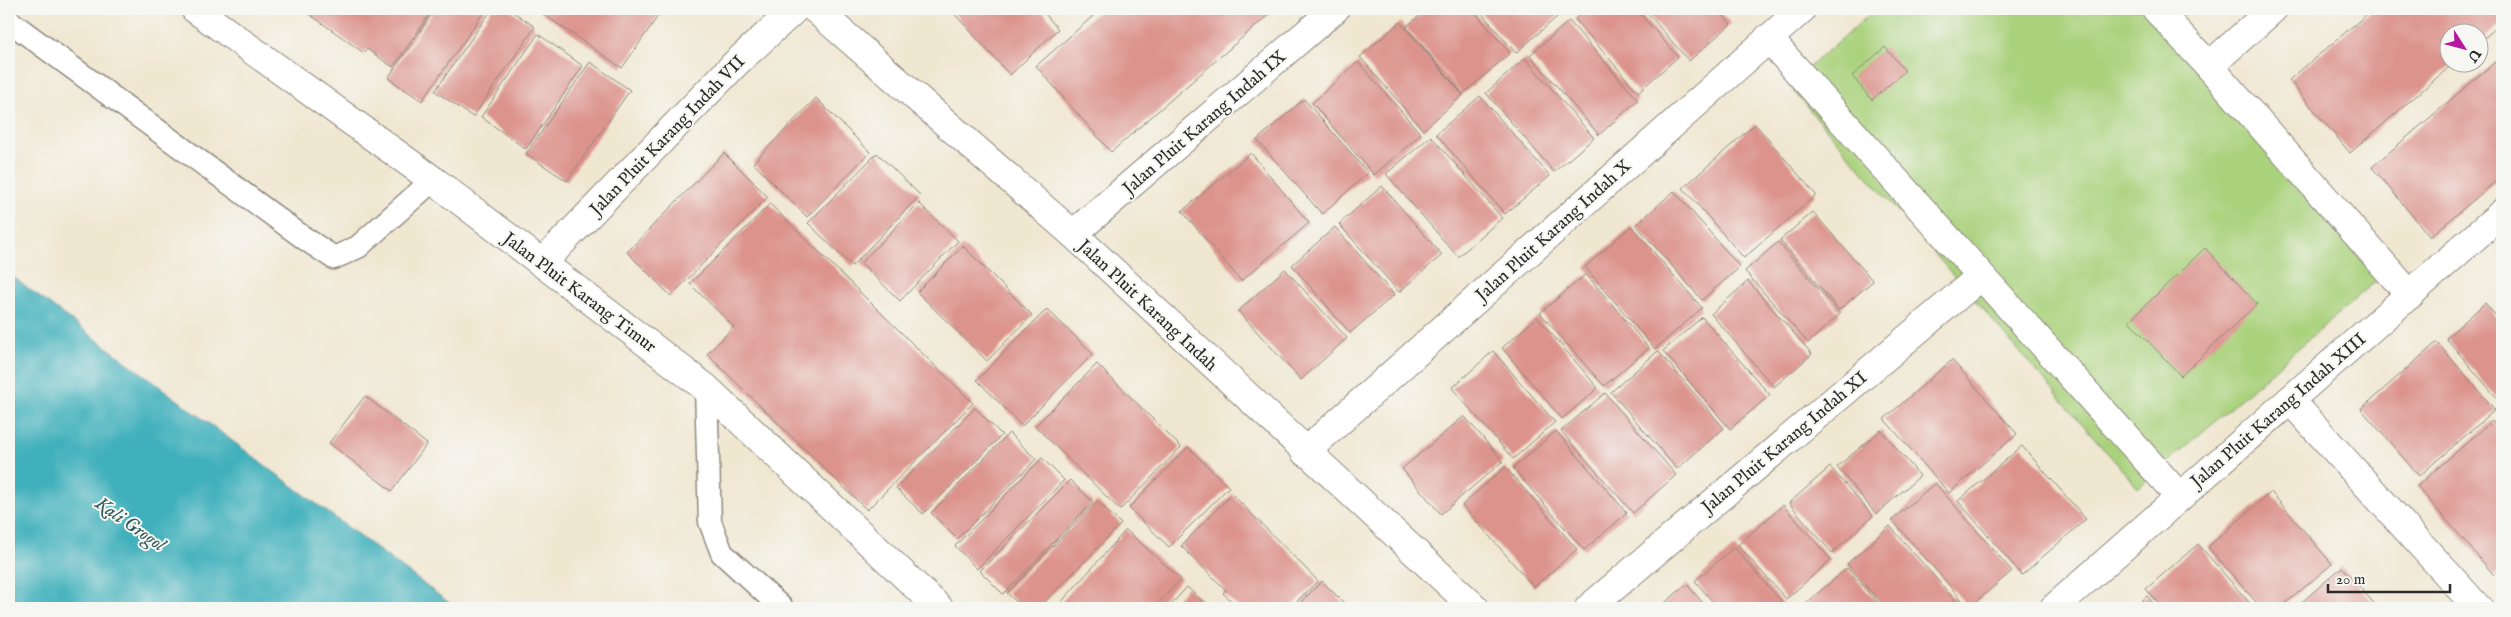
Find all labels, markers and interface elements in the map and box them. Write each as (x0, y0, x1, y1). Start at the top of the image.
north arrow (2438, 22, 2488, 72)
text: U (2462, 44, 2485, 66)
street label: Jalan Pluit Karang Indah IX (1117, 46, 1292, 202)
street label: Jalan Pluit Karang Indah VII (584, 51, 751, 223)
street label: Jalan Pluit Karang Indah X (1470, 155, 1637, 308)
street label: Jalan Pluit Karang Timur (496, 227, 661, 359)
street label: Jalan Pluit Karang Indah (1071, 234, 1222, 377)
street label: Jalan Pluit Karang Indah XIII (2185, 329, 2372, 495)
street label: Jalan Pluit Karang Indah XI (1696, 367, 1873, 521)
water label: Kali Grogol (89, 491, 171, 558)
scale bar (2328, 562, 2451, 594)
text: 20 m (2336, 570, 2366, 589)

